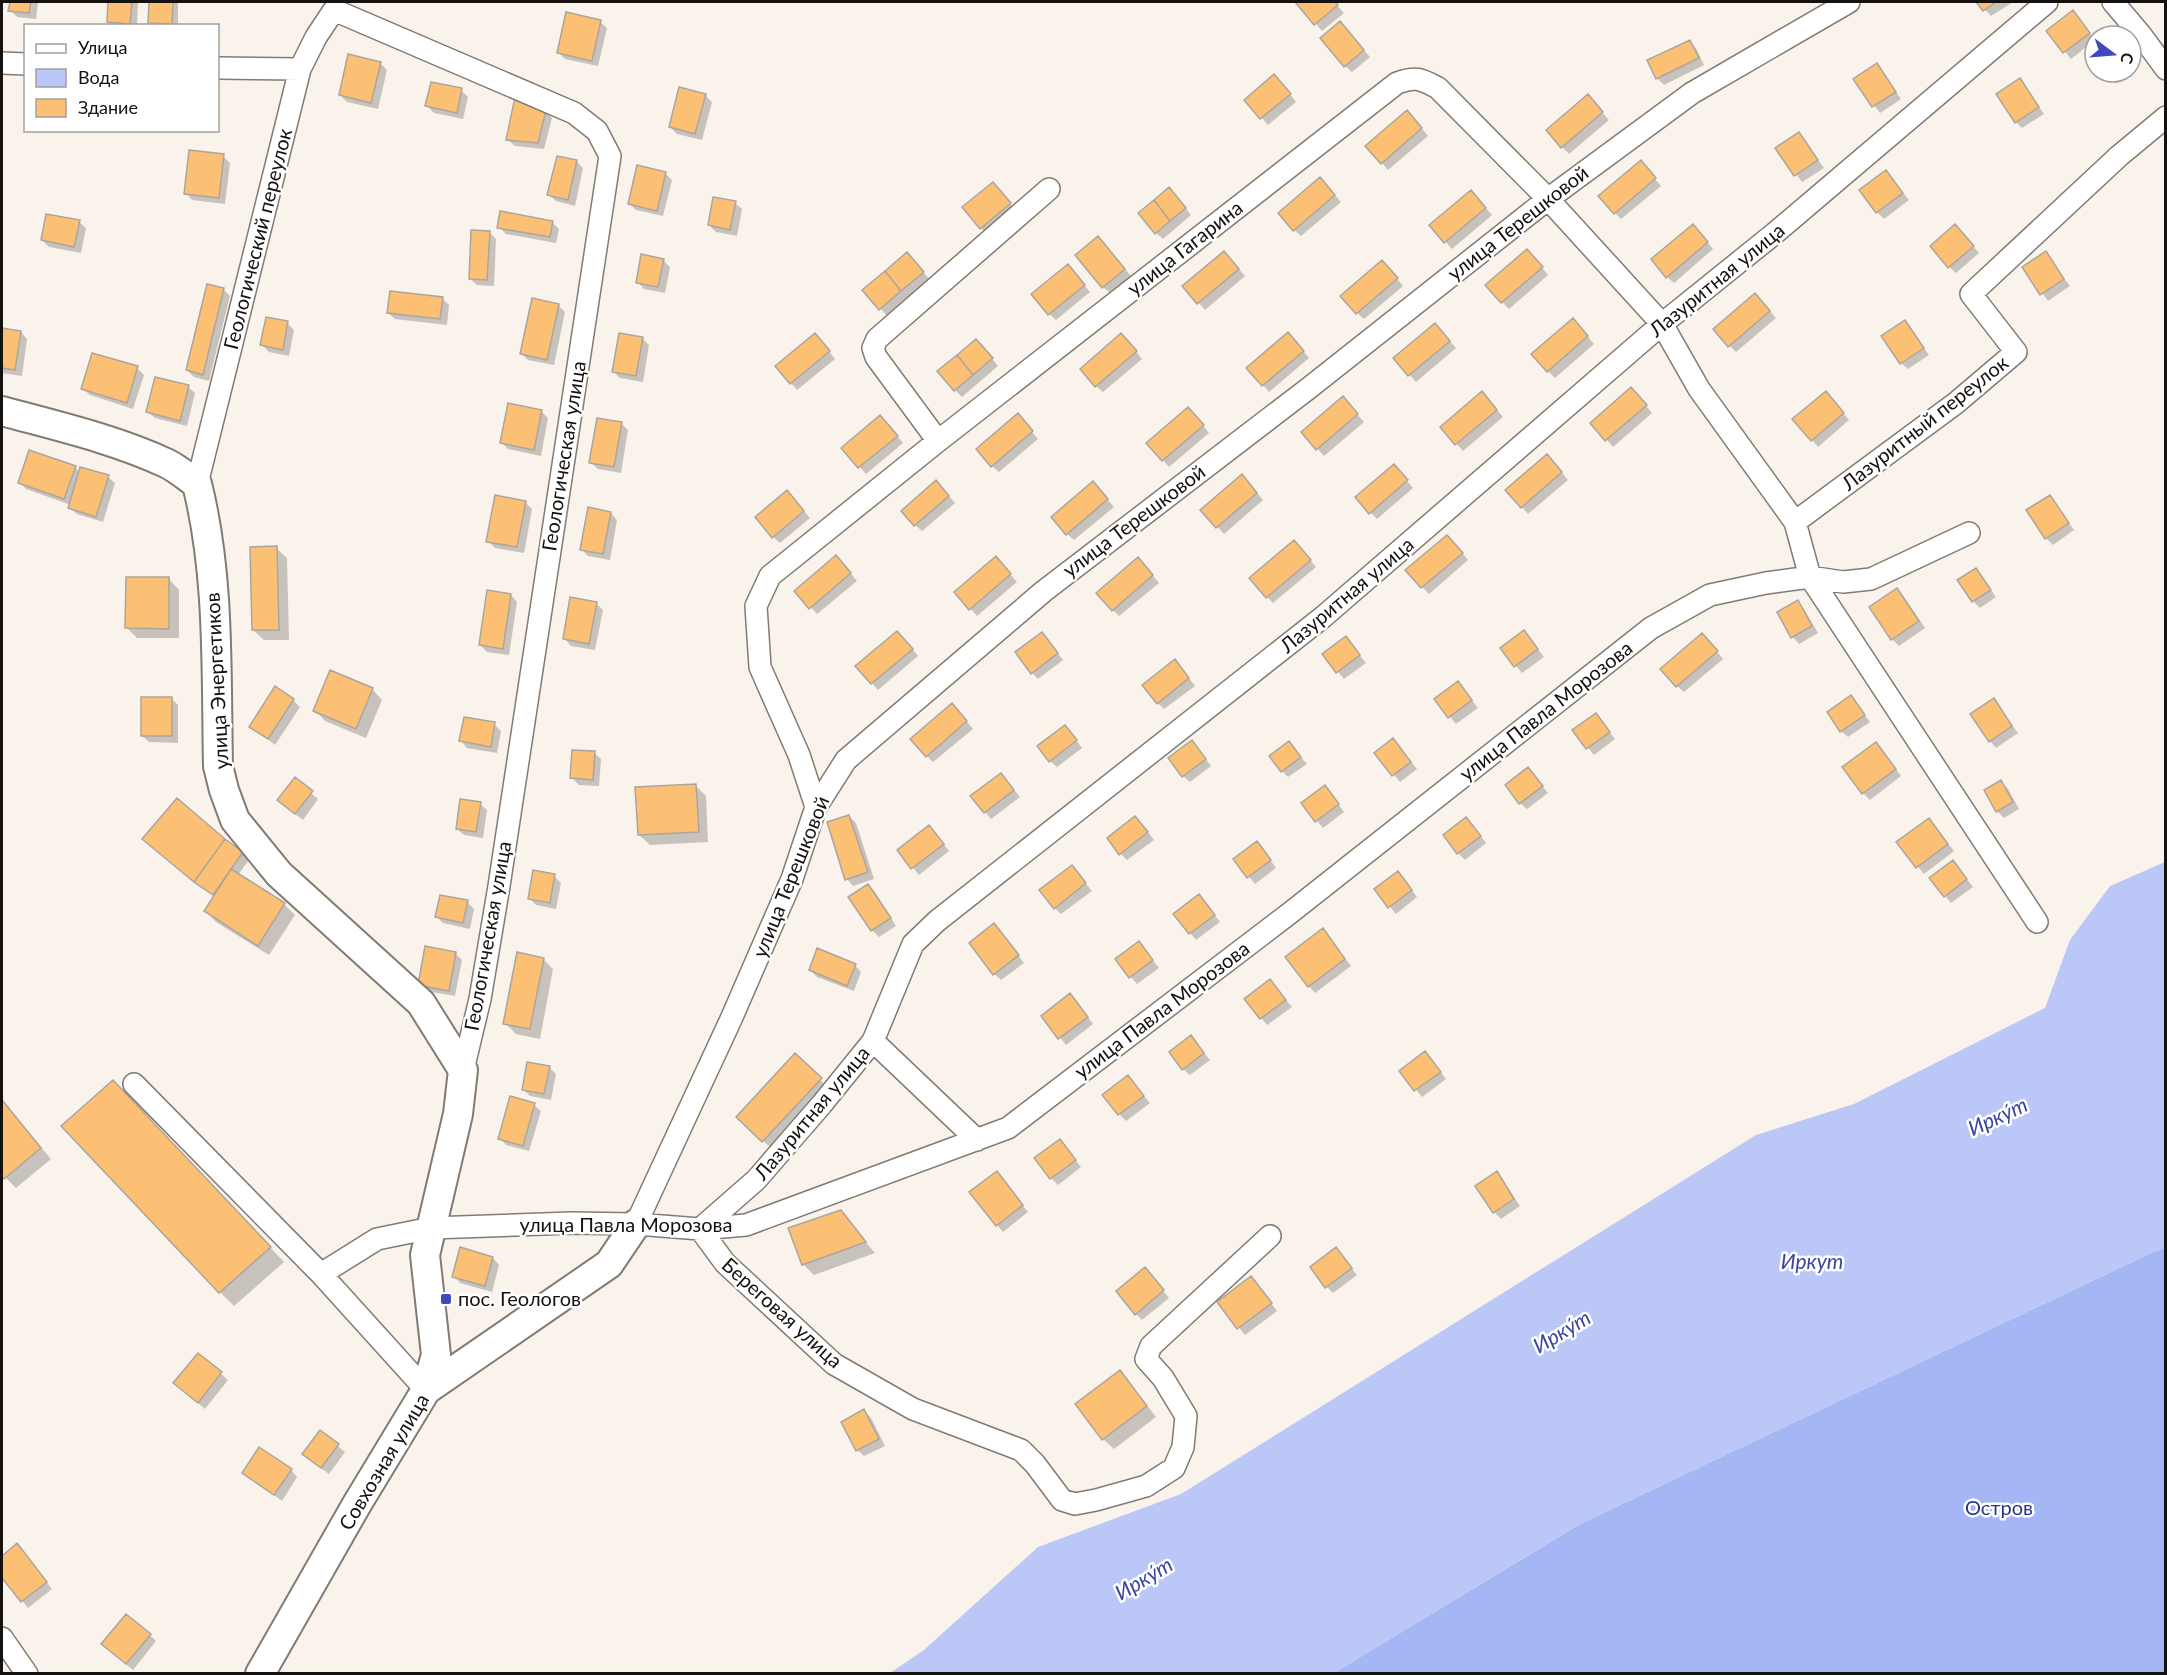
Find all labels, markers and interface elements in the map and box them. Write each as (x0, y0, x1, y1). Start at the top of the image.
legend (24, 24, 219, 132)
north arrow (2083, 24, 2143, 84)
text: Улица (78, 36, 128, 58)
text: С (2117, 51, 2138, 66)
text: Вода (78, 66, 119, 88)
text: Здание (78, 96, 138, 118)
street label: Геологический переулок (218, 125, 296, 352)
street label: улица Терешковой (1442, 160, 1593, 285)
street label: улица Гагарина (1122, 195, 1247, 300)
street label: Лазуритная улица (1643, 217, 1789, 342)
street label: Лазуритный переулок (1836, 349, 2013, 495)
street label: Геологическая улица (536, 359, 590, 553)
street label: улица Терешковой (1058, 459, 1209, 582)
street label: Лазуритная улица (1274, 531, 1418, 658)
street label: улица Энергетиков (199, 592, 233, 770)
street label: улица Павла Морозова (1454, 635, 1637, 785)
street label: улица Терешковой (747, 792, 833, 961)
street label: Геологическая улица (459, 839, 516, 1032)
street label: улица Павла Морозова (1069, 936, 1254, 1083)
street label: Лазуритная улица (748, 1041, 874, 1185)
water label: Ирку́т (1964, 1091, 2031, 1140)
street label: улица Павла Морозова (520, 1212, 732, 1236)
water label: Иркут (1781, 1248, 1843, 1273)
street label: Береговая улица (718, 1252, 848, 1372)
place label: пос. Геологов (458, 1286, 581, 1310)
marker: пос. Геологов (439, 1292, 453, 1306)
water label: Ирку́т (1528, 1304, 1594, 1358)
street label: Совхозная улица (333, 1389, 433, 1534)
park label: Остров (1965, 1495, 2033, 1519)
water label: Ирку́т (1110, 1551, 1176, 1605)

